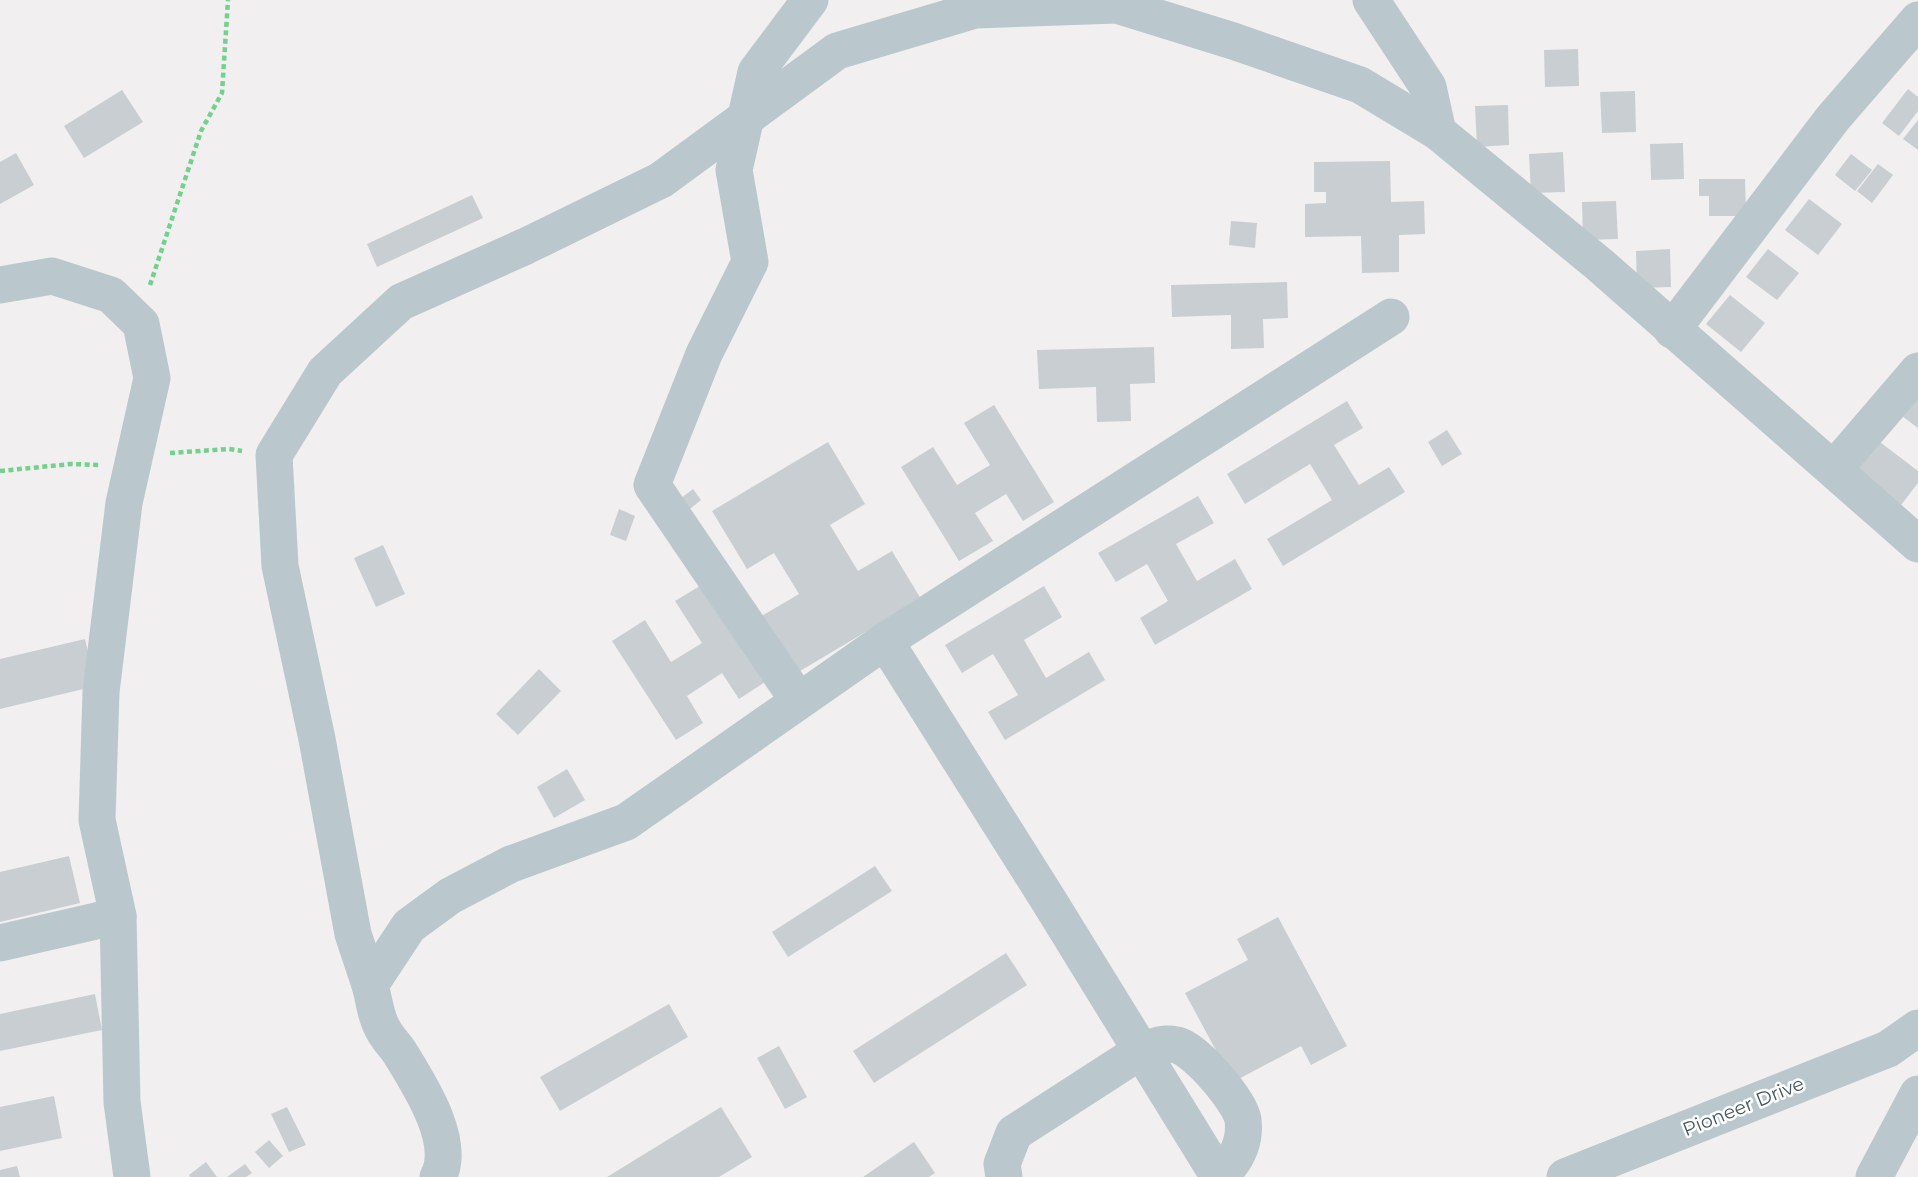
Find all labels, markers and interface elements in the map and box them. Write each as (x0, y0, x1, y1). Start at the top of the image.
street label: Pioneer Drive (1679, 1072, 1807, 1141)

